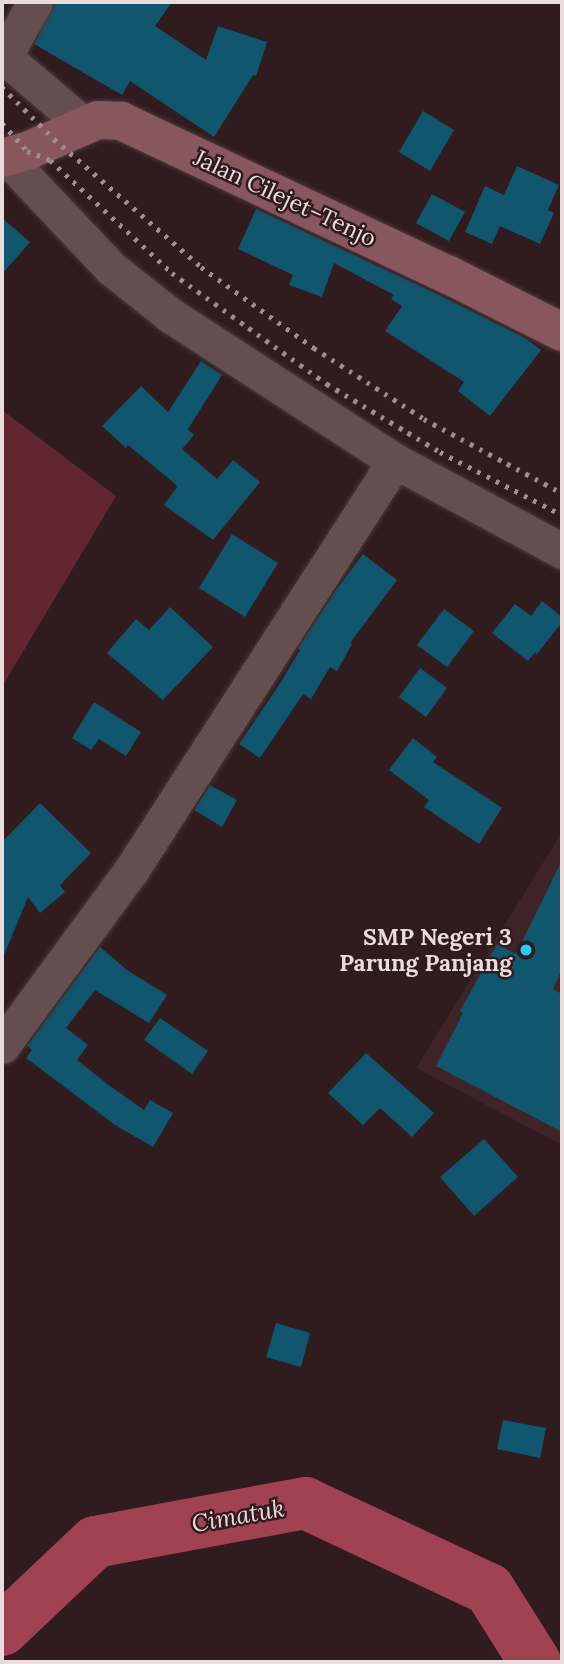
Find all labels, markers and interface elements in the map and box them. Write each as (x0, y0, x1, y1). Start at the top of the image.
street label: Jalan Cilejet–Tenjo (189, 144, 381, 252)
place label: SMP Negeri 3 Parung Panjang (339, 923, 512, 977)
marker: SMP Negeri 3 Parung Panjang (518, 942, 534, 958)
water label: Cimatuk (189, 1494, 287, 1538)

